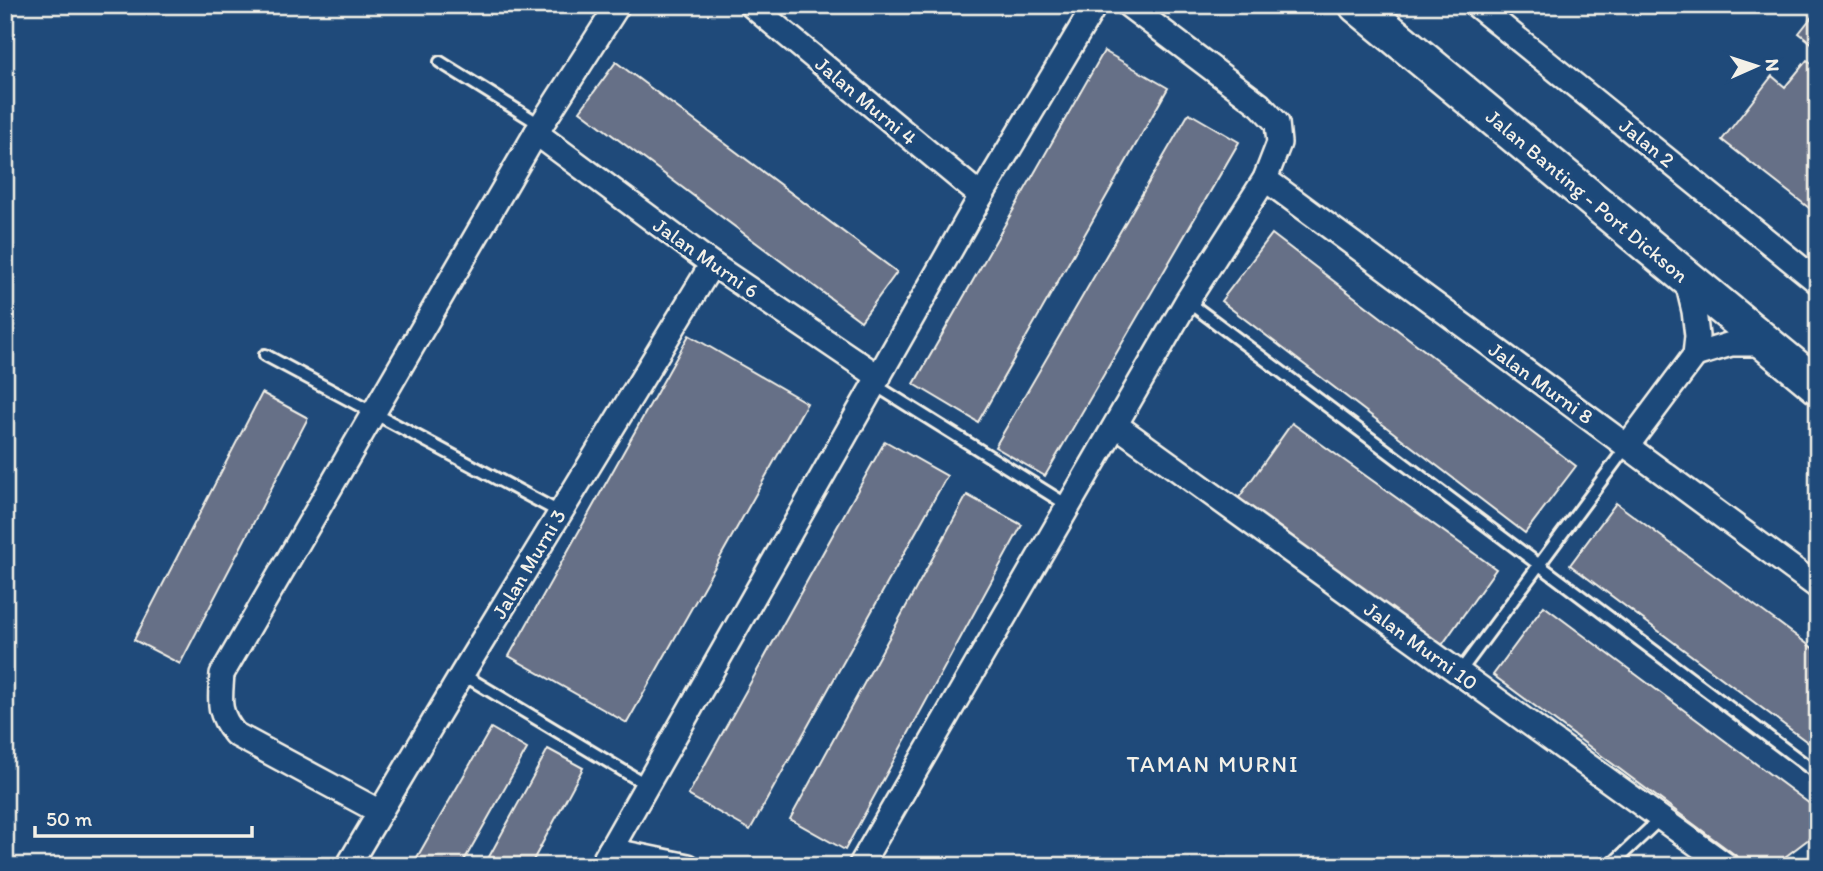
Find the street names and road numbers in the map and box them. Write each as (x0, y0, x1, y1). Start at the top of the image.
street label: Jalan Murni 4 (811, 51, 922, 150)
street label: Jalan Banting - Port Dickson (1481, 104, 1694, 288)
street label: Jalan 2 (1615, 113, 1680, 172)
street label: Jalan Murni 6 (649, 212, 764, 303)
street label: Jalan Murni 8 (1484, 336, 1599, 429)
street label: Jalan Murni 3 (486, 504, 571, 623)
street label: Jalan Murni 10 (1360, 596, 1483, 695)

